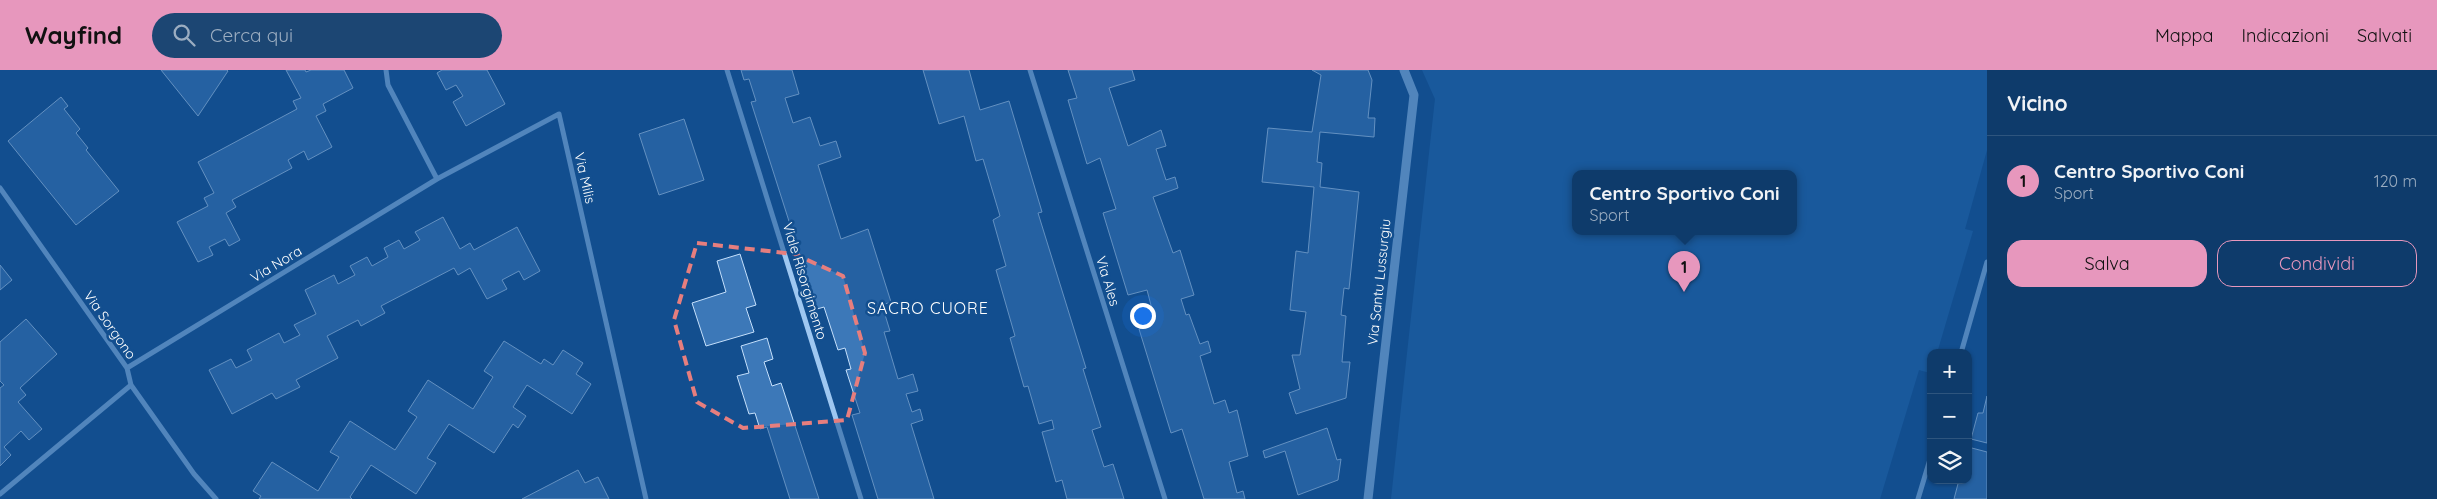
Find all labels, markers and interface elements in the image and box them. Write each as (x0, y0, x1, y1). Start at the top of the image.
search box (152, 13, 502, 58)
text: Wayfind (25, 20, 122, 50)
icon: search (170, 21, 198, 49)
text: Cerca qui (210, 23, 293, 47)
text: Mappa (2155, 24, 2213, 47)
text: Indicazioni (2241, 24, 2329, 47)
text: Salvati (2357, 24, 2412, 47)
text: Vicino (2007, 90, 2068, 116)
street label: Via Milis (570, 151, 600, 205)
text: Centro Sportivo Coni (2054, 159, 2244, 183)
popup (1572, 170, 1797, 235)
text: 1 (2020, 171, 2026, 191)
text: 120 m (2374, 171, 2417, 191)
text: Centro Sportivo Coni (1589, 181, 1780, 205)
text: Sport (2054, 183, 2094, 203)
text: Sport (1589, 205, 1629, 225)
street label: Via Santu Lussurgiu (1363, 218, 1395, 346)
street label: Viale Risorgimento (779, 220, 831, 342)
button: Salva (2007, 240, 2207, 287)
button: Condividi (2217, 240, 2417, 287)
street label: Via Nora (247, 242, 305, 286)
pin: 1 (1668, 251, 1700, 292)
street label: Via Ales (1092, 254, 1124, 308)
street label: Via Sorgono (80, 287, 140, 363)
district label: SACRO CUORE (867, 298, 989, 318)
your location (1130, 303, 1156, 329)
map controls (1927, 349, 1972, 484)
button: + (1927, 349, 1972, 394)
button: − (1927, 394, 1972, 439)
button: layers (1927, 439, 1972, 484)

